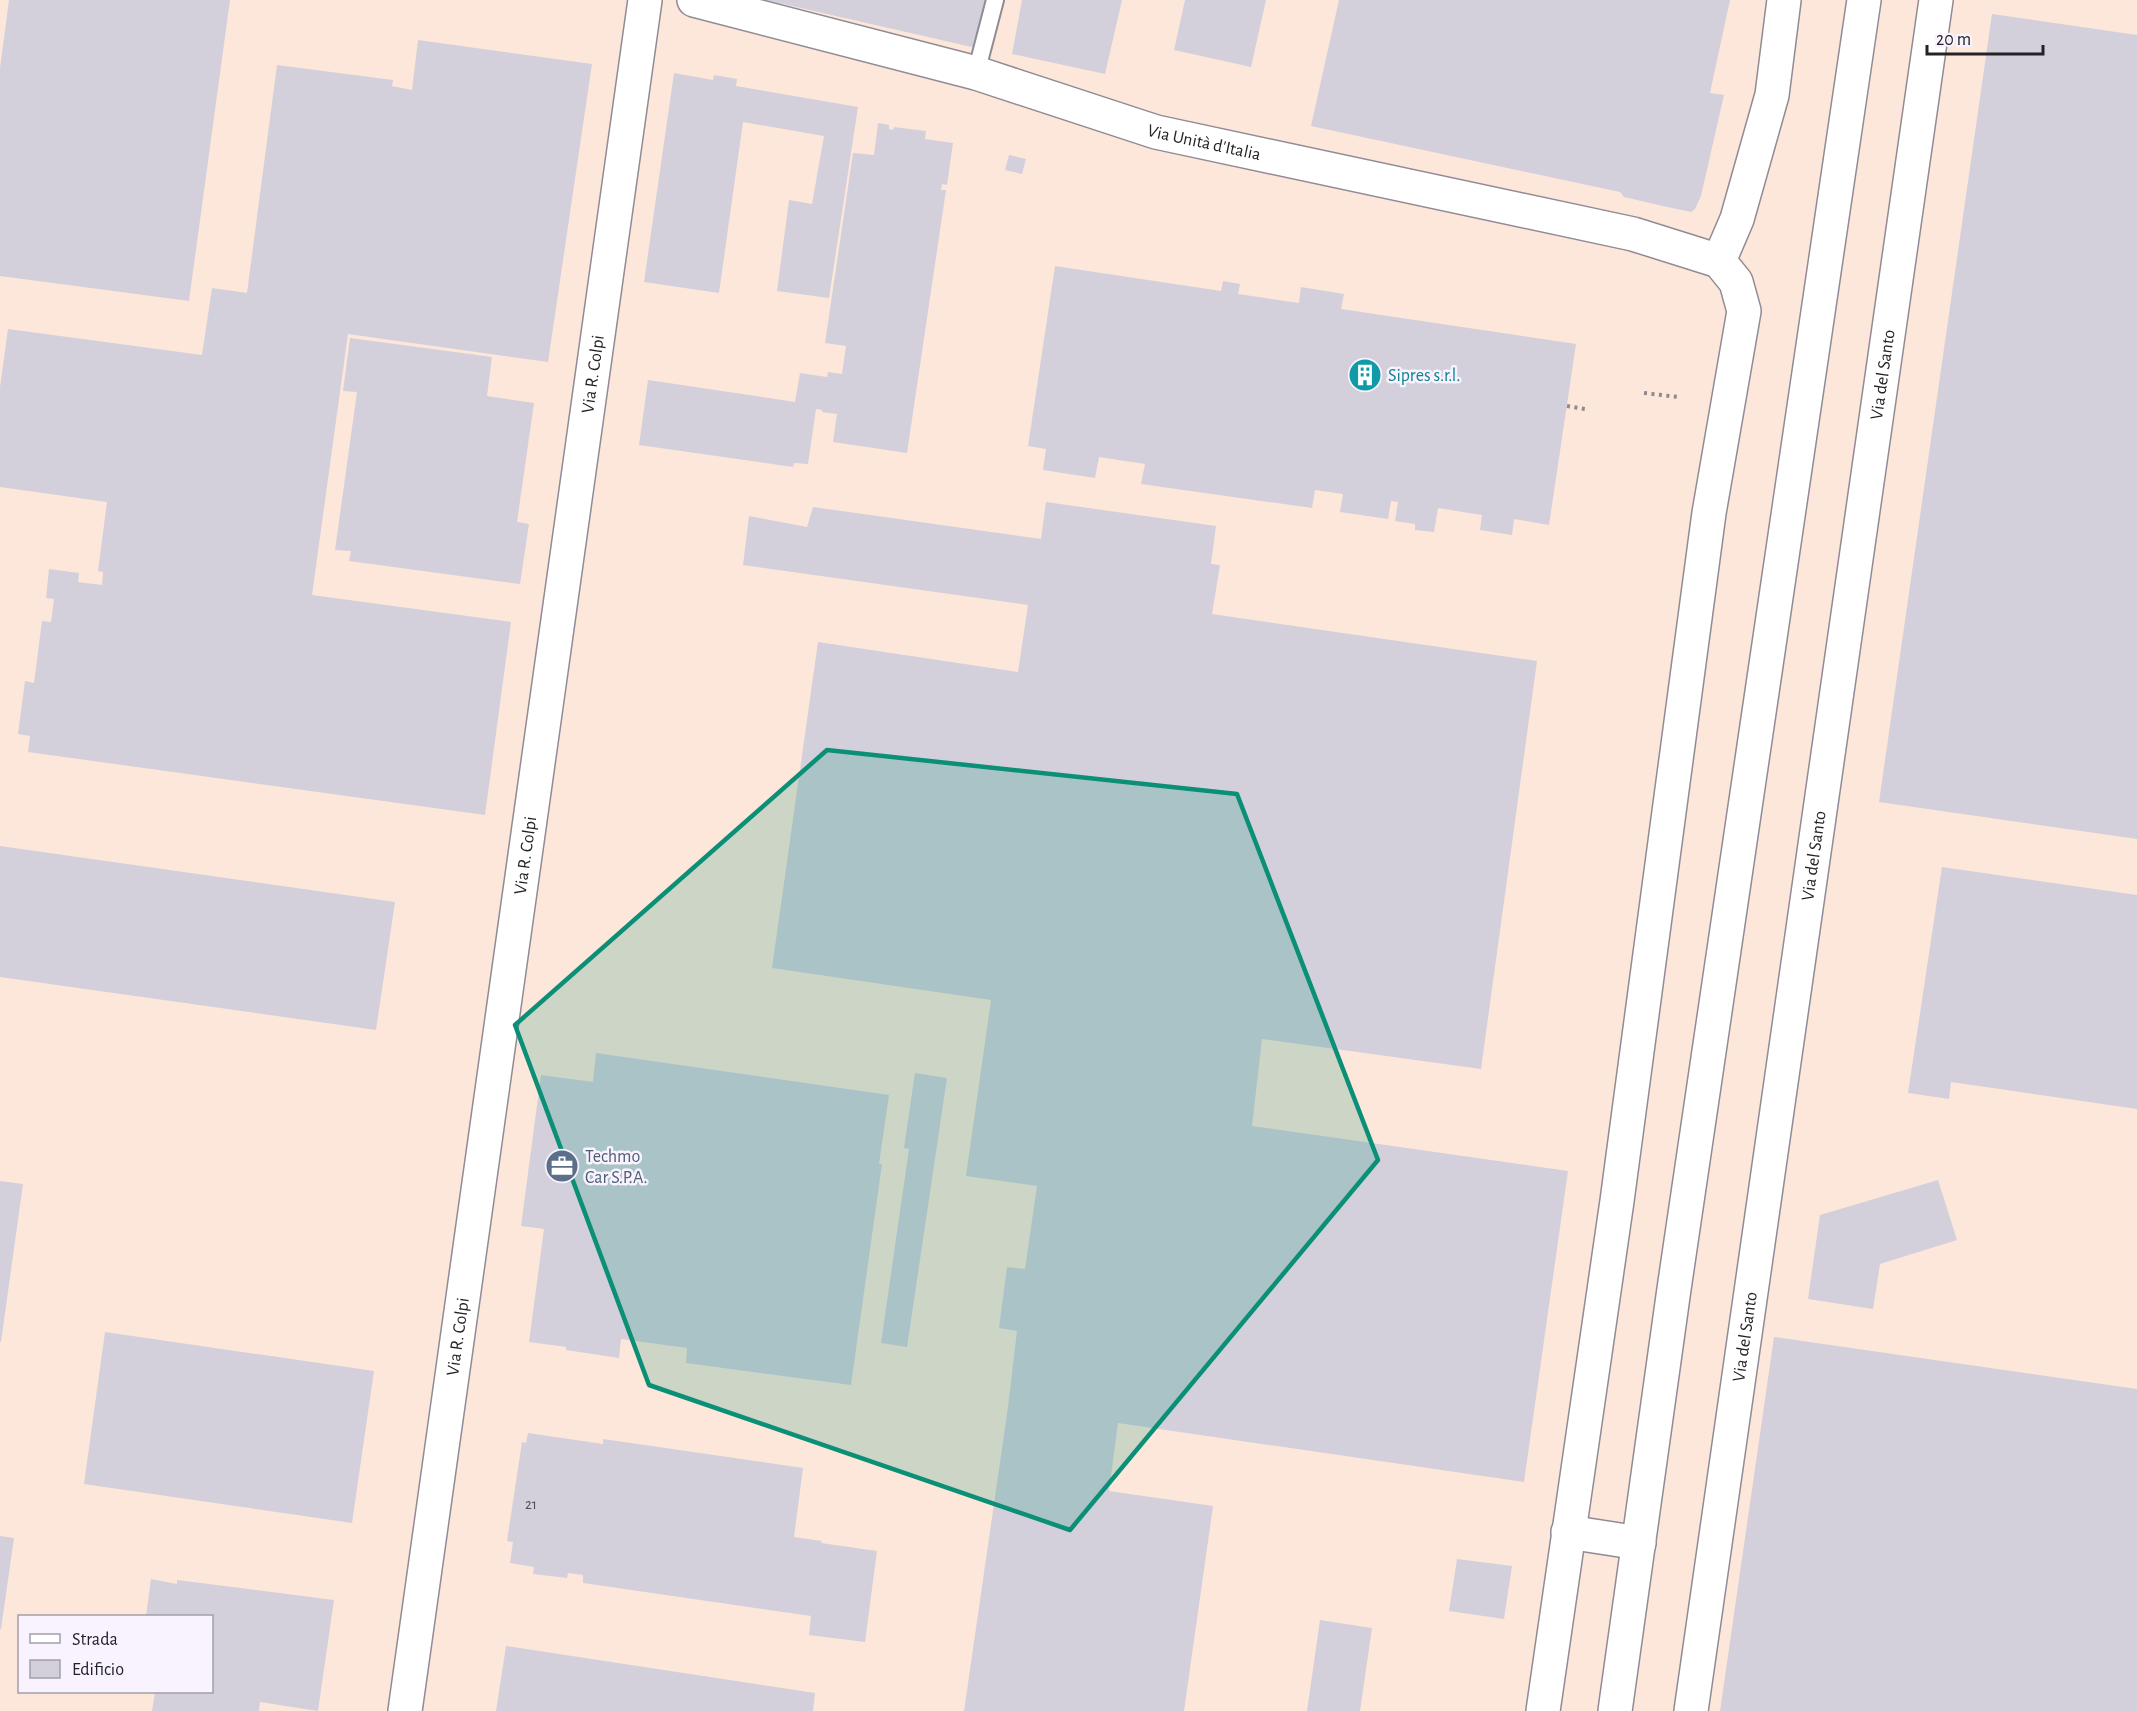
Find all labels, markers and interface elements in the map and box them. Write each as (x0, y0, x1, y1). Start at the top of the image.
scale bar (1927, 18, 2042, 56)
text: 20 m (1936, 31, 1971, 49)
street label: Via Unità d'Italia (1145, 122, 1262, 164)
street label: Via del Santo (1868, 328, 1899, 421)
street label: Via R. Colpi (579, 334, 608, 414)
building icon: Sipres s.r.l. (1347, 357, 1383, 393)
place label: Sipres s.r.l. (1388, 367, 1460, 385)
street label: Via del Santo (1799, 809, 1830, 902)
street label: Via R. Colpi (512, 815, 540, 896)
office icon: Techmo Car S.P.A. (544, 1148, 580, 1184)
place label: Techmo Car S.P.A. (585, 1148, 648, 1187)
street label: Via del Santo (1730, 1291, 1761, 1383)
street label: Via R. Colpi (444, 1297, 473, 1377)
house number: 21 (525, 1497, 537, 1512)
legend (18, 1615, 213, 1693)
text: Strada (72, 1631, 118, 1649)
text: Edificio (72, 1661, 124, 1679)

